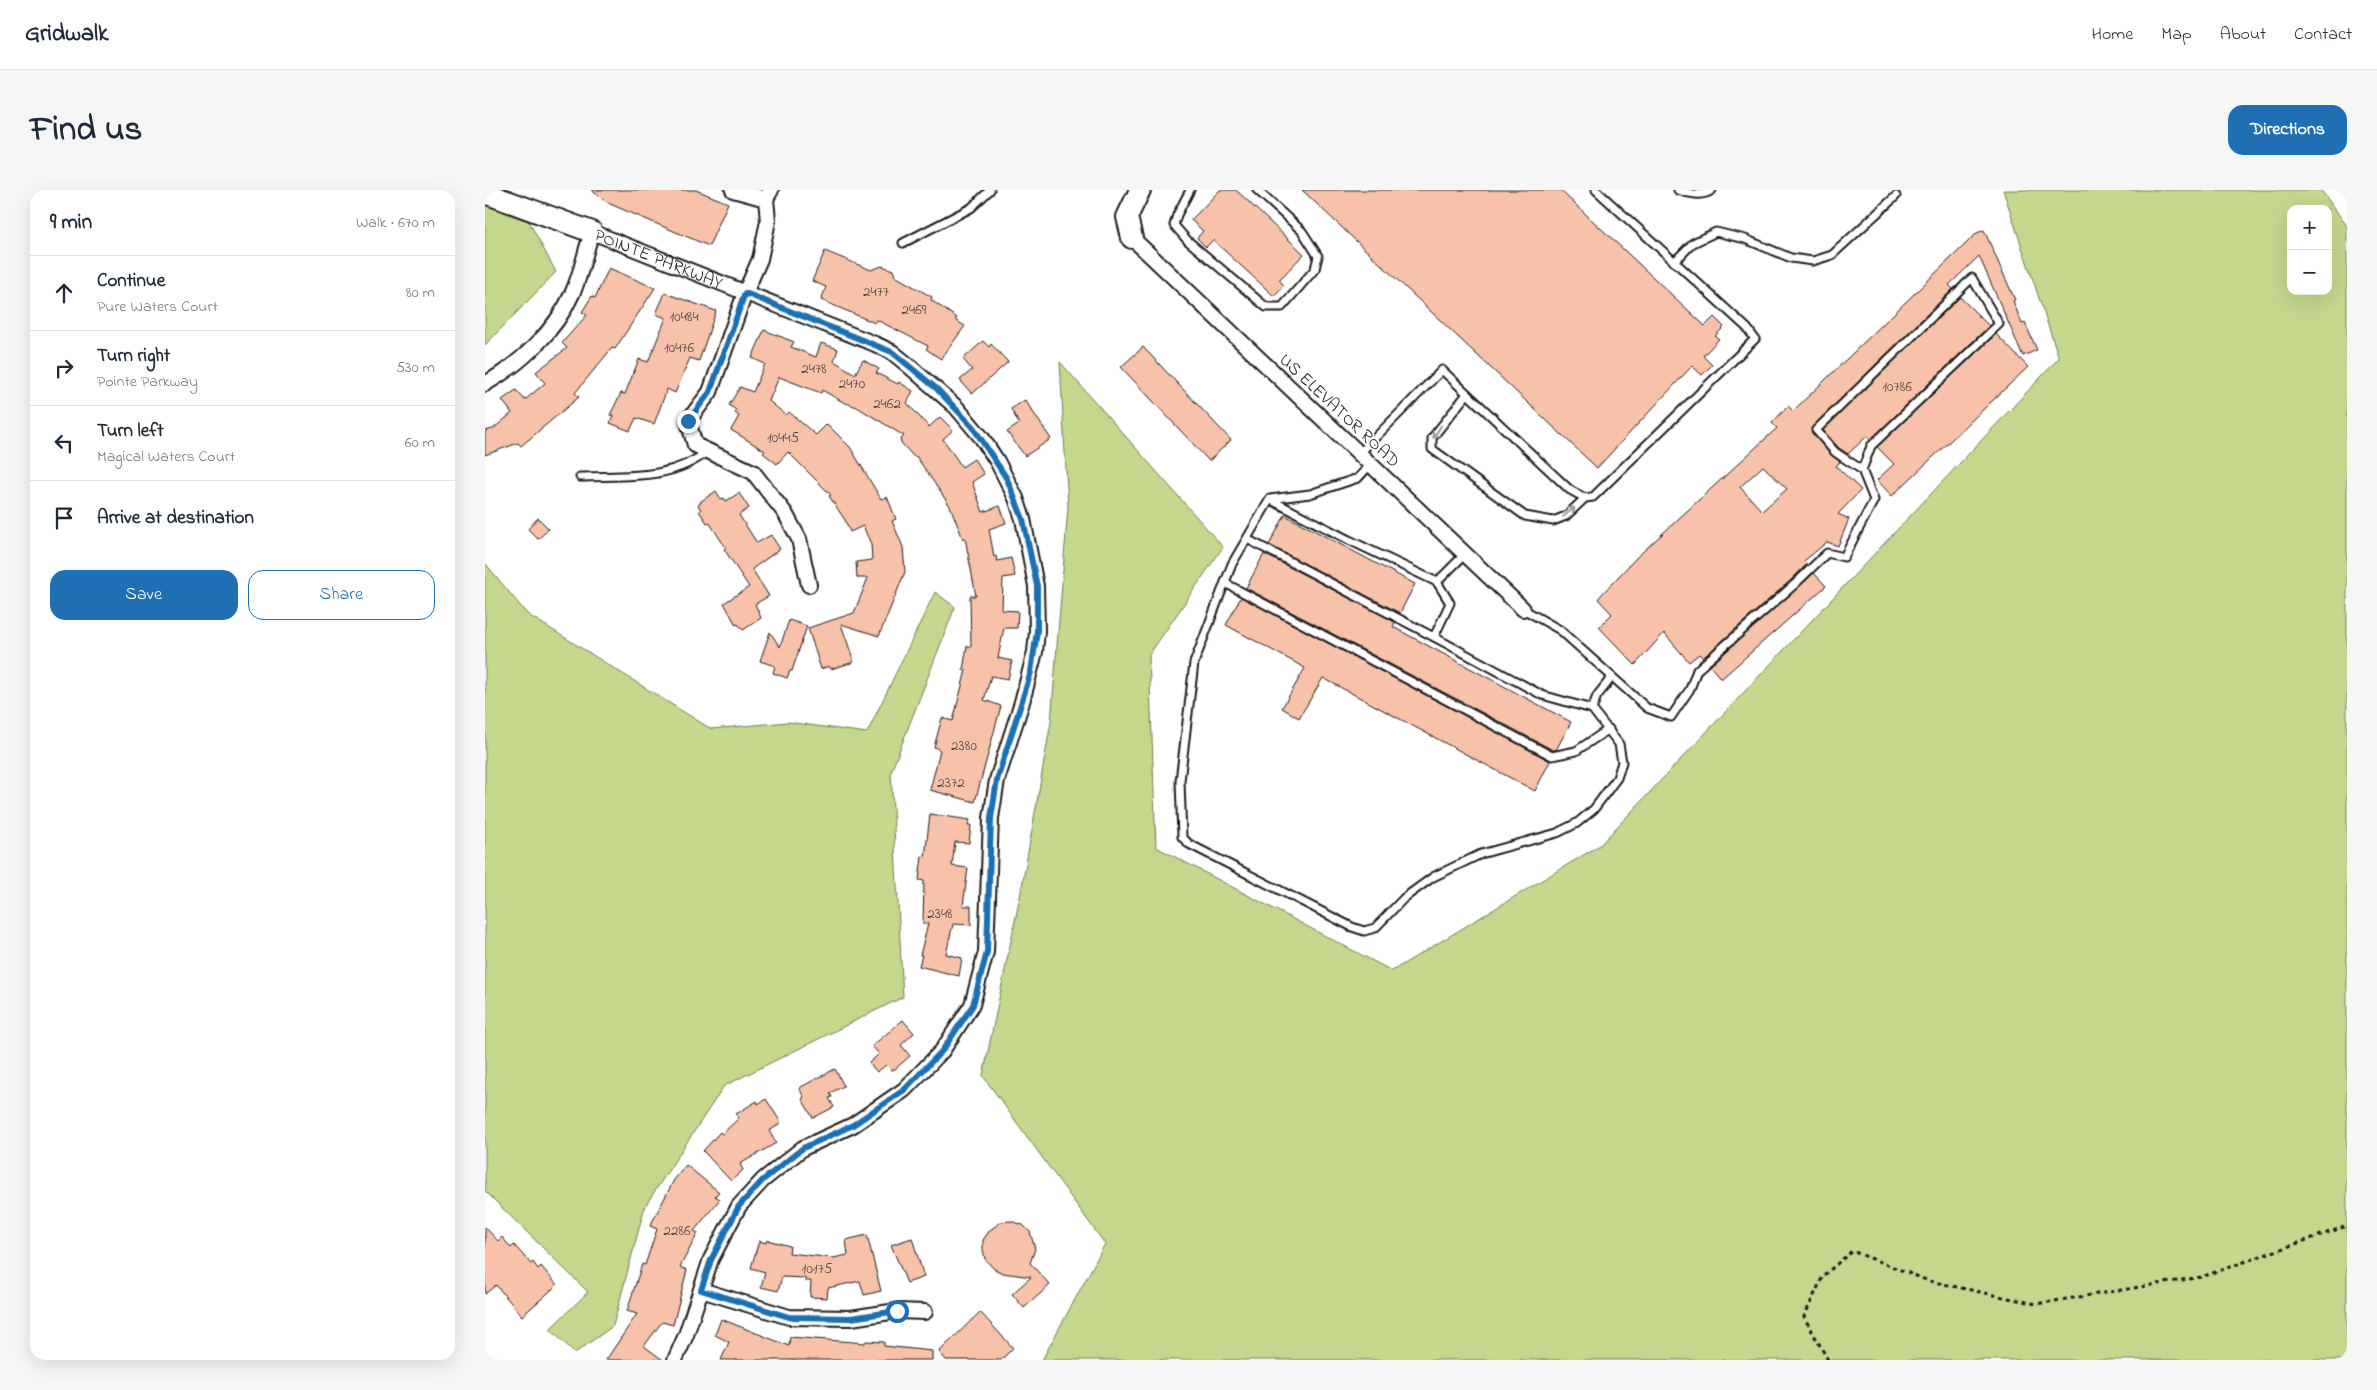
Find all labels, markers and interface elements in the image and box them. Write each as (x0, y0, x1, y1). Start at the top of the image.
text: Gridwalk (25, 17, 109, 52)
text: Home (2092, 22, 2133, 48)
text: Map (2161, 22, 2192, 48)
text: About (2220, 22, 2266, 48)
text: Contact (2294, 22, 2352, 48)
text: Find us (30, 105, 142, 156)
button: Directions (2228, 105, 2347, 155)
map controls (2287, 205, 2332, 295)
button: + (2287, 205, 2332, 250)
text: 9 min (50, 208, 92, 238)
text: Walk · 670 m (356, 211, 435, 235)
street label: POINTE PARKWAY (590, 223, 727, 298)
button: − (2287, 250, 2332, 295)
text: Continue (97, 268, 165, 295)
icon: ahead (50, 279, 78, 307)
text: 80 m (406, 281, 435, 305)
house number: 2477 (863, 281, 889, 303)
text: Pure Waters Court (97, 295, 218, 319)
house number: 2469 (902, 299, 927, 321)
house number: 10484 (669, 306, 699, 328)
house number: 10476 (664, 337, 695, 359)
text: Turn right (97, 343, 170, 370)
street label: US ELEVATOR ROAD (1272, 348, 1405, 475)
icon: right (50, 354, 78, 382)
text: 530 m (396, 356, 435, 380)
house number: 2478 (801, 358, 827, 380)
text: Pointe Parkway (97, 370, 198, 394)
house number: 2470 (839, 373, 866, 395)
house number: 10786 (1882, 376, 1912, 398)
house number: 2462 (873, 393, 901, 415)
route end (677, 410, 700, 433)
text: Turn left (97, 418, 164, 445)
one-way arrow (1432, 425, 1442, 439)
house number: 10445 (767, 427, 800, 449)
icon: left (50, 429, 78, 457)
text: 60 m (405, 431, 435, 455)
text: Magical Waters Court (97, 445, 235, 469)
icon: arrive (50, 504, 78, 532)
text: Arrive at destination (97, 505, 254, 532)
one-way arrow (1562, 507, 1575, 518)
button: Save (50, 570, 238, 620)
button: Share (248, 570, 435, 620)
house number: 2380 (951, 735, 977, 757)
house number: 2372 (937, 772, 965, 794)
house number: 2348 (927, 903, 953, 925)
house number: 2286 (663, 1220, 691, 1242)
house number: 10175 (802, 1258, 833, 1280)
route start (886, 1300, 909, 1323)

